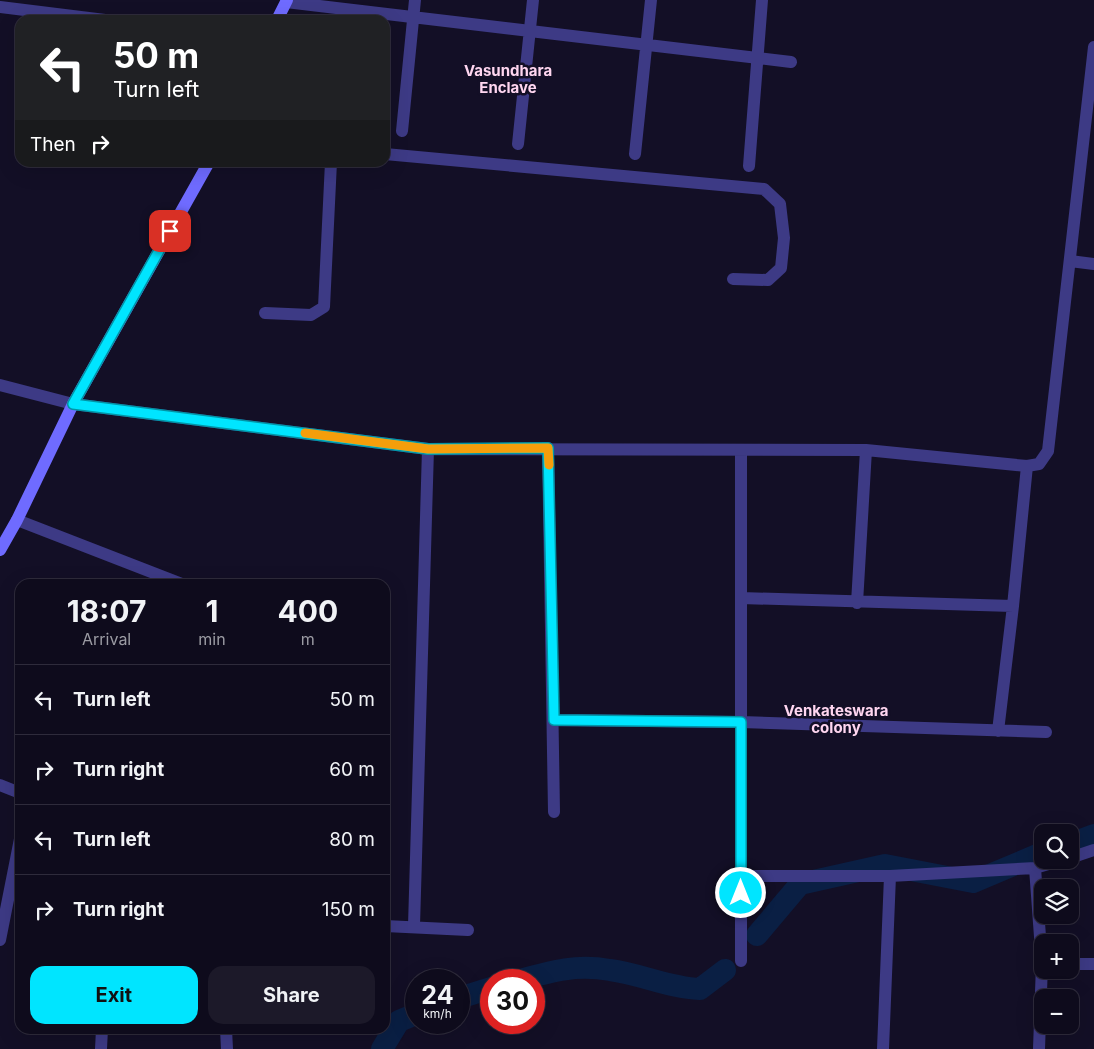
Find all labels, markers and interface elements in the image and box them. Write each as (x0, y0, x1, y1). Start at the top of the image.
text: 50 m (113, 34, 199, 76)
icon: left (30, 35, 95, 100)
district label: Vasundhara Enclave (464, 61, 552, 97)
text: Turn left (113, 76, 199, 102)
icon: right (86, 130, 114, 158)
text: Then (30, 133, 76, 156)
pin (149, 210, 191, 252)
icon: arrive (156, 217, 184, 245)
text: 18:07 (67, 593, 146, 629)
text: 1 (205, 593, 218, 629)
text: 400 (277, 593, 338, 629)
text: Arrival (82, 629, 131, 649)
text: min (198, 629, 226, 649)
text: m (301, 629, 315, 649)
icon: left (30, 686, 58, 714)
text: Turn left (73, 688, 151, 711)
text: 50 m (329, 688, 375, 711)
district label: Venkateswara colony (784, 701, 888, 737)
icon: right (30, 756, 58, 784)
text: Turn right (73, 758, 164, 781)
text: 60 m (329, 758, 375, 781)
map controls (1034, 824, 1079, 1034)
button: search (1034, 824, 1079, 869)
icon: left (30, 826, 58, 854)
text: Turn left (73, 828, 151, 851)
text: 80 m (329, 828, 375, 851)
position arrow (714, 866, 766, 918)
button: layers (1034, 879, 1079, 924)
icon: right (30, 896, 58, 924)
text: Turn right (73, 898, 164, 921)
text: 150 m (322, 898, 375, 921)
button: + (1034, 934, 1079, 979)
button: Exit (30, 966, 198, 1024)
button: Share (208, 966, 375, 1024)
speed limit sign: 30 (480, 969, 545, 1034)
text: 24 (421, 980, 454, 1010)
button: − (1034, 989, 1079, 1034)
text: km/h (423, 1006, 452, 1021)

